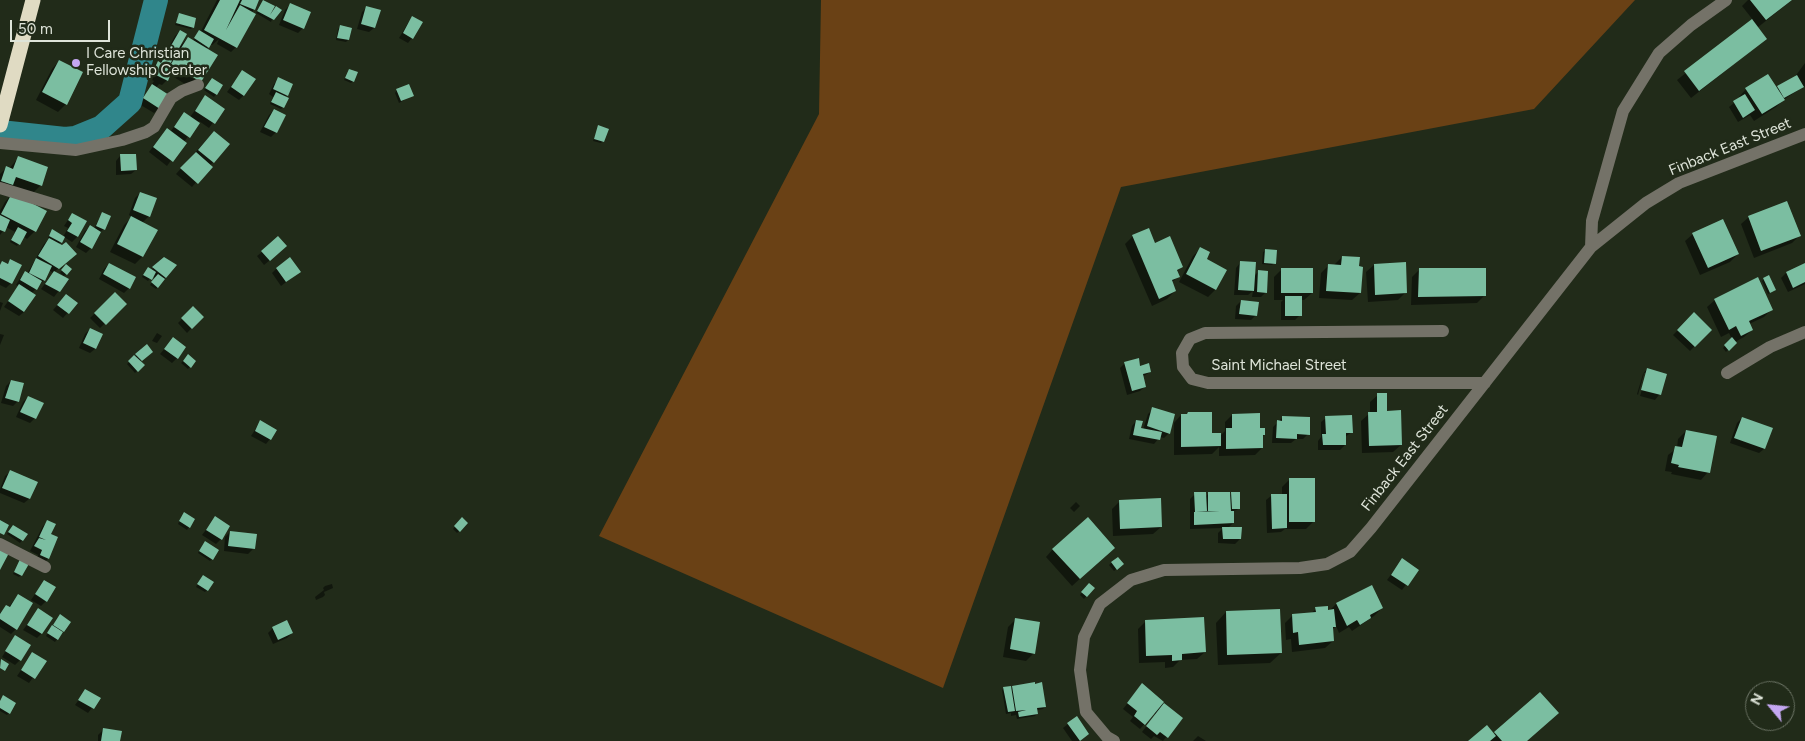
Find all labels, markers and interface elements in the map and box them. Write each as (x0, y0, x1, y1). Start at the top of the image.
scale bar (12, 10, 112, 42)
text: 50 m (18, 20, 53, 38)
place label: I Care Christian Fellowship Center (86, 45, 207, 80)
marker: I Care Christian Fellowship Center (70, 57, 82, 69)
street label: Finback East Street (1666, 114, 1794, 180)
street label: Saint Michael Street (1211, 357, 1347, 375)
street label: Finback East Street (1358, 401, 1452, 515)
north arrow (1745, 681, 1795, 731)
text: N (1747, 690, 1767, 708)

